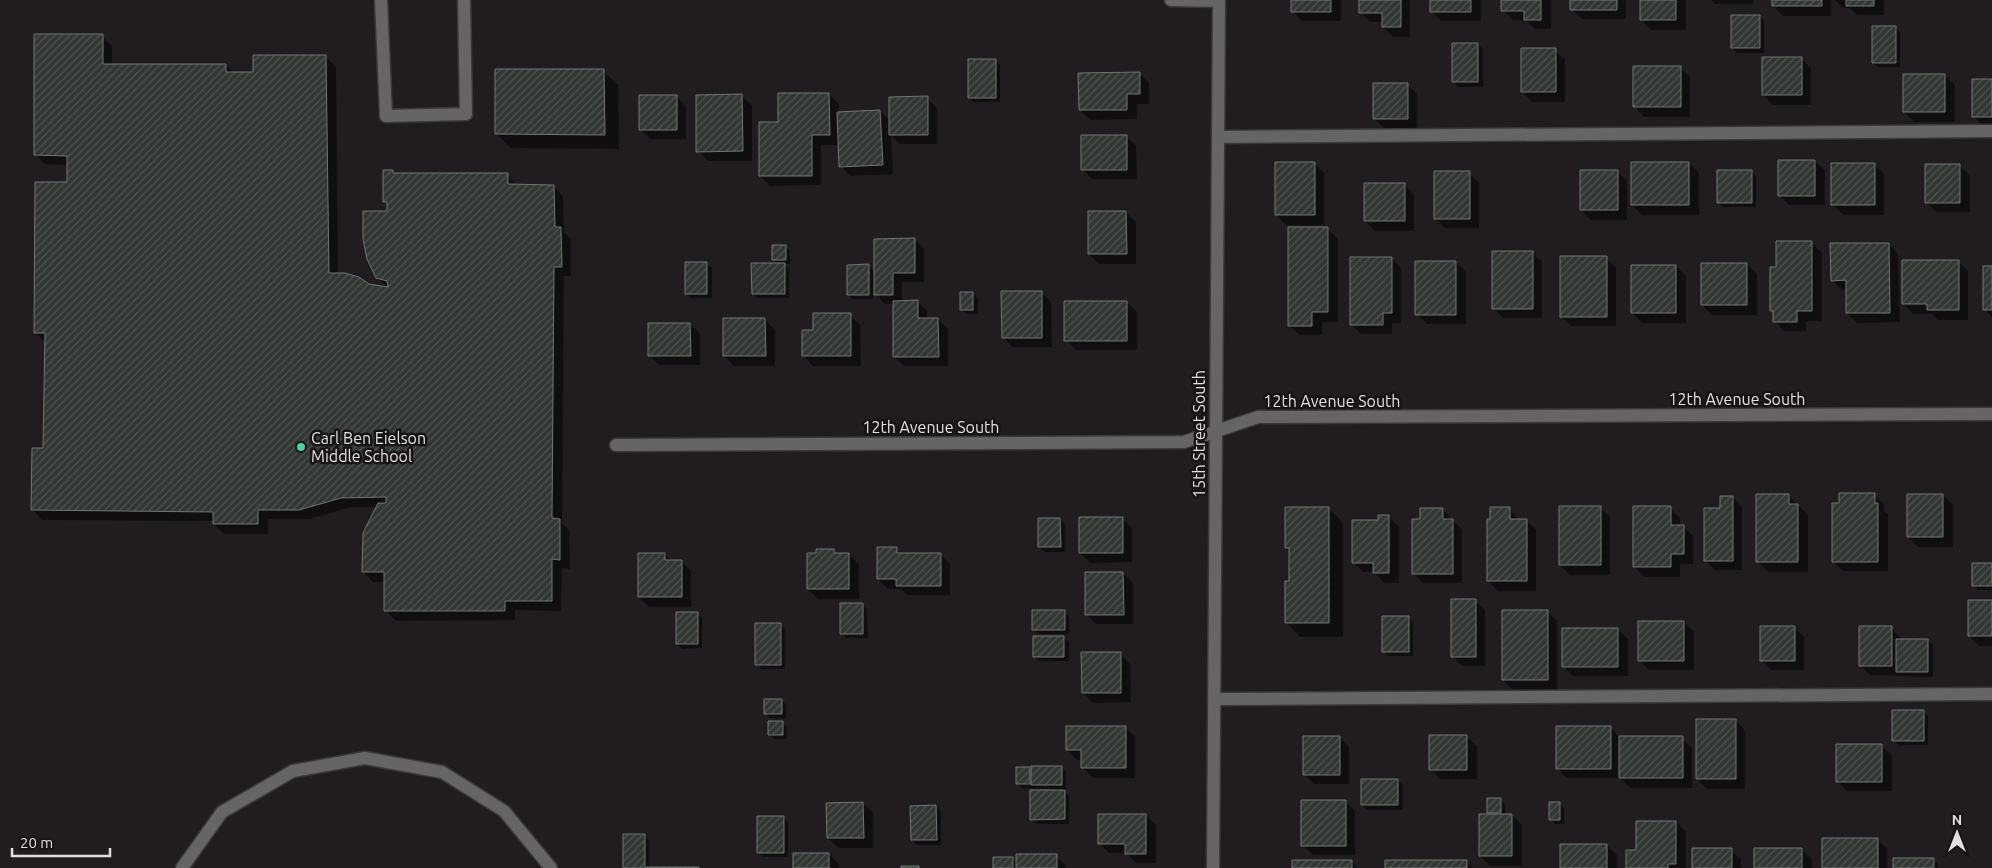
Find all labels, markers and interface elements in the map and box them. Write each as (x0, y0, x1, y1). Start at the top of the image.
street label: 15th Street South (1190, 370, 1208, 498)
street label: 12th Avenue South (1668, 390, 1806, 408)
street label: 12th Avenue South (1263, 392, 1401, 410)
street label: 12th Avenue South (862, 418, 1000, 436)
place label: Carl Ben Eielson Middle School (311, 429, 426, 465)
marker: Carl Ben Eielson Middle School (295, 441, 307, 453)
north arrow (1932, 808, 1982, 858)
text: N (1952, 812, 1962, 828)
scale bar (12, 826, 110, 858)
text: 20 m (20, 834, 53, 851)

